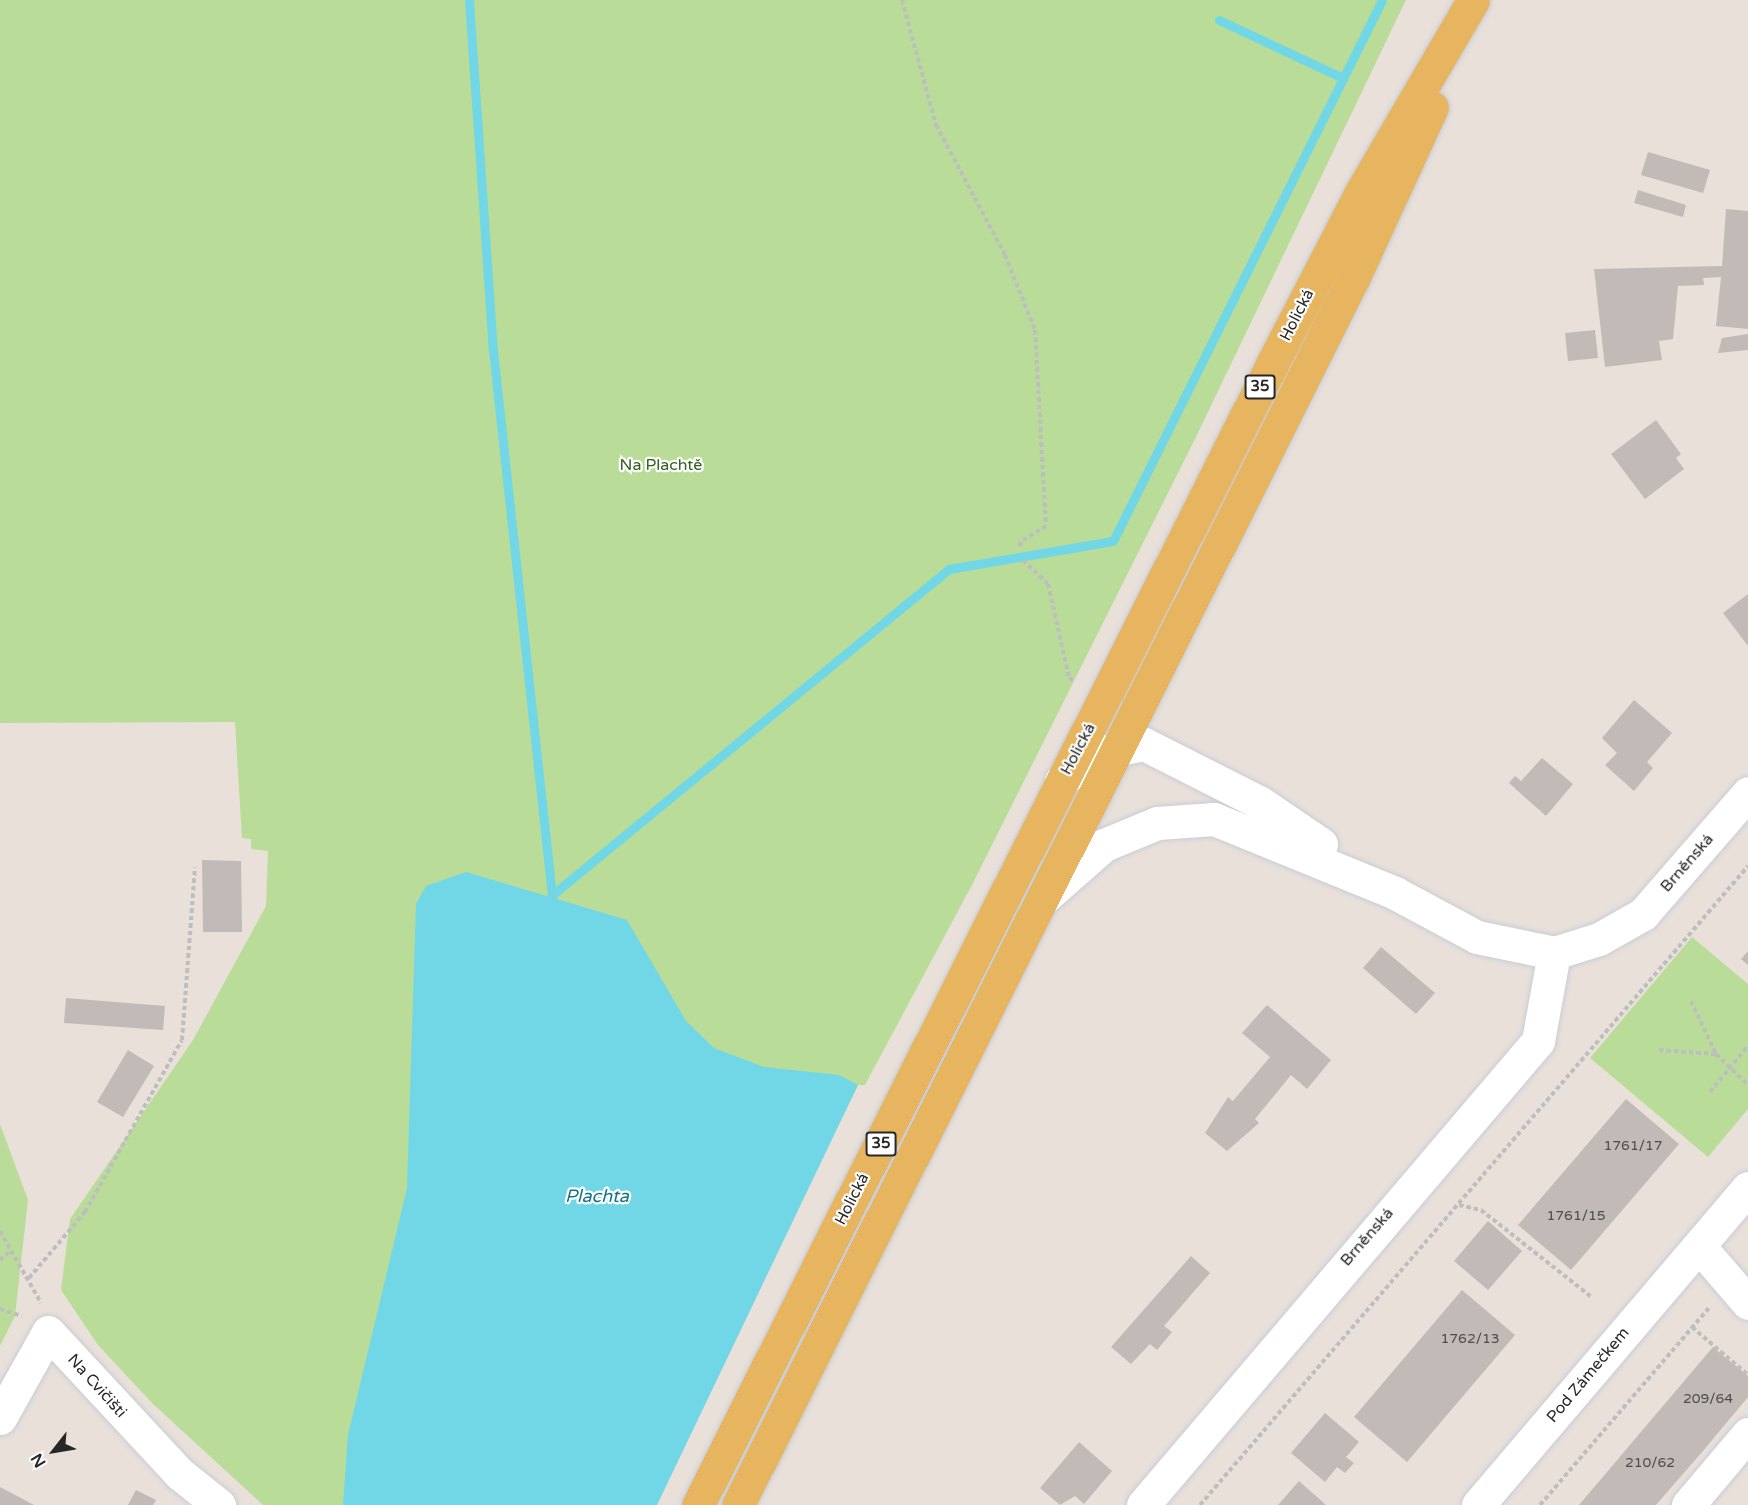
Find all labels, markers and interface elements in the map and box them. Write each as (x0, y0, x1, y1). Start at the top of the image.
street label: Holická (1276, 286, 1318, 344)
road number: 35 (1244, 375, 1276, 399)
park label: Na Plachtě (620, 455, 702, 475)
street label: Holická (1056, 720, 1100, 778)
street label: Brněnská (1657, 830, 1717, 896)
road number: 35 (864, 1132, 898, 1156)
house number: 1761/17 (1604, 1138, 1662, 1154)
street label: Holická (831, 1170, 873, 1228)
water label: Plachta (565, 1185, 629, 1207)
street label: Brněnská (1337, 1204, 1397, 1270)
house number: 1761/15 (1547, 1208, 1605, 1224)
street label: Pod Zámečkem (1543, 1324, 1633, 1426)
house number: 1762/13 (1441, 1331, 1499, 1347)
street label: Na Cvičišti (63, 1350, 131, 1422)
house number: 209/64 (1683, 1391, 1733, 1407)
north arrow (24, 1421, 84, 1481)
text: N (27, 1450, 50, 1471)
house number: 210/62 (1625, 1455, 1675, 1471)

